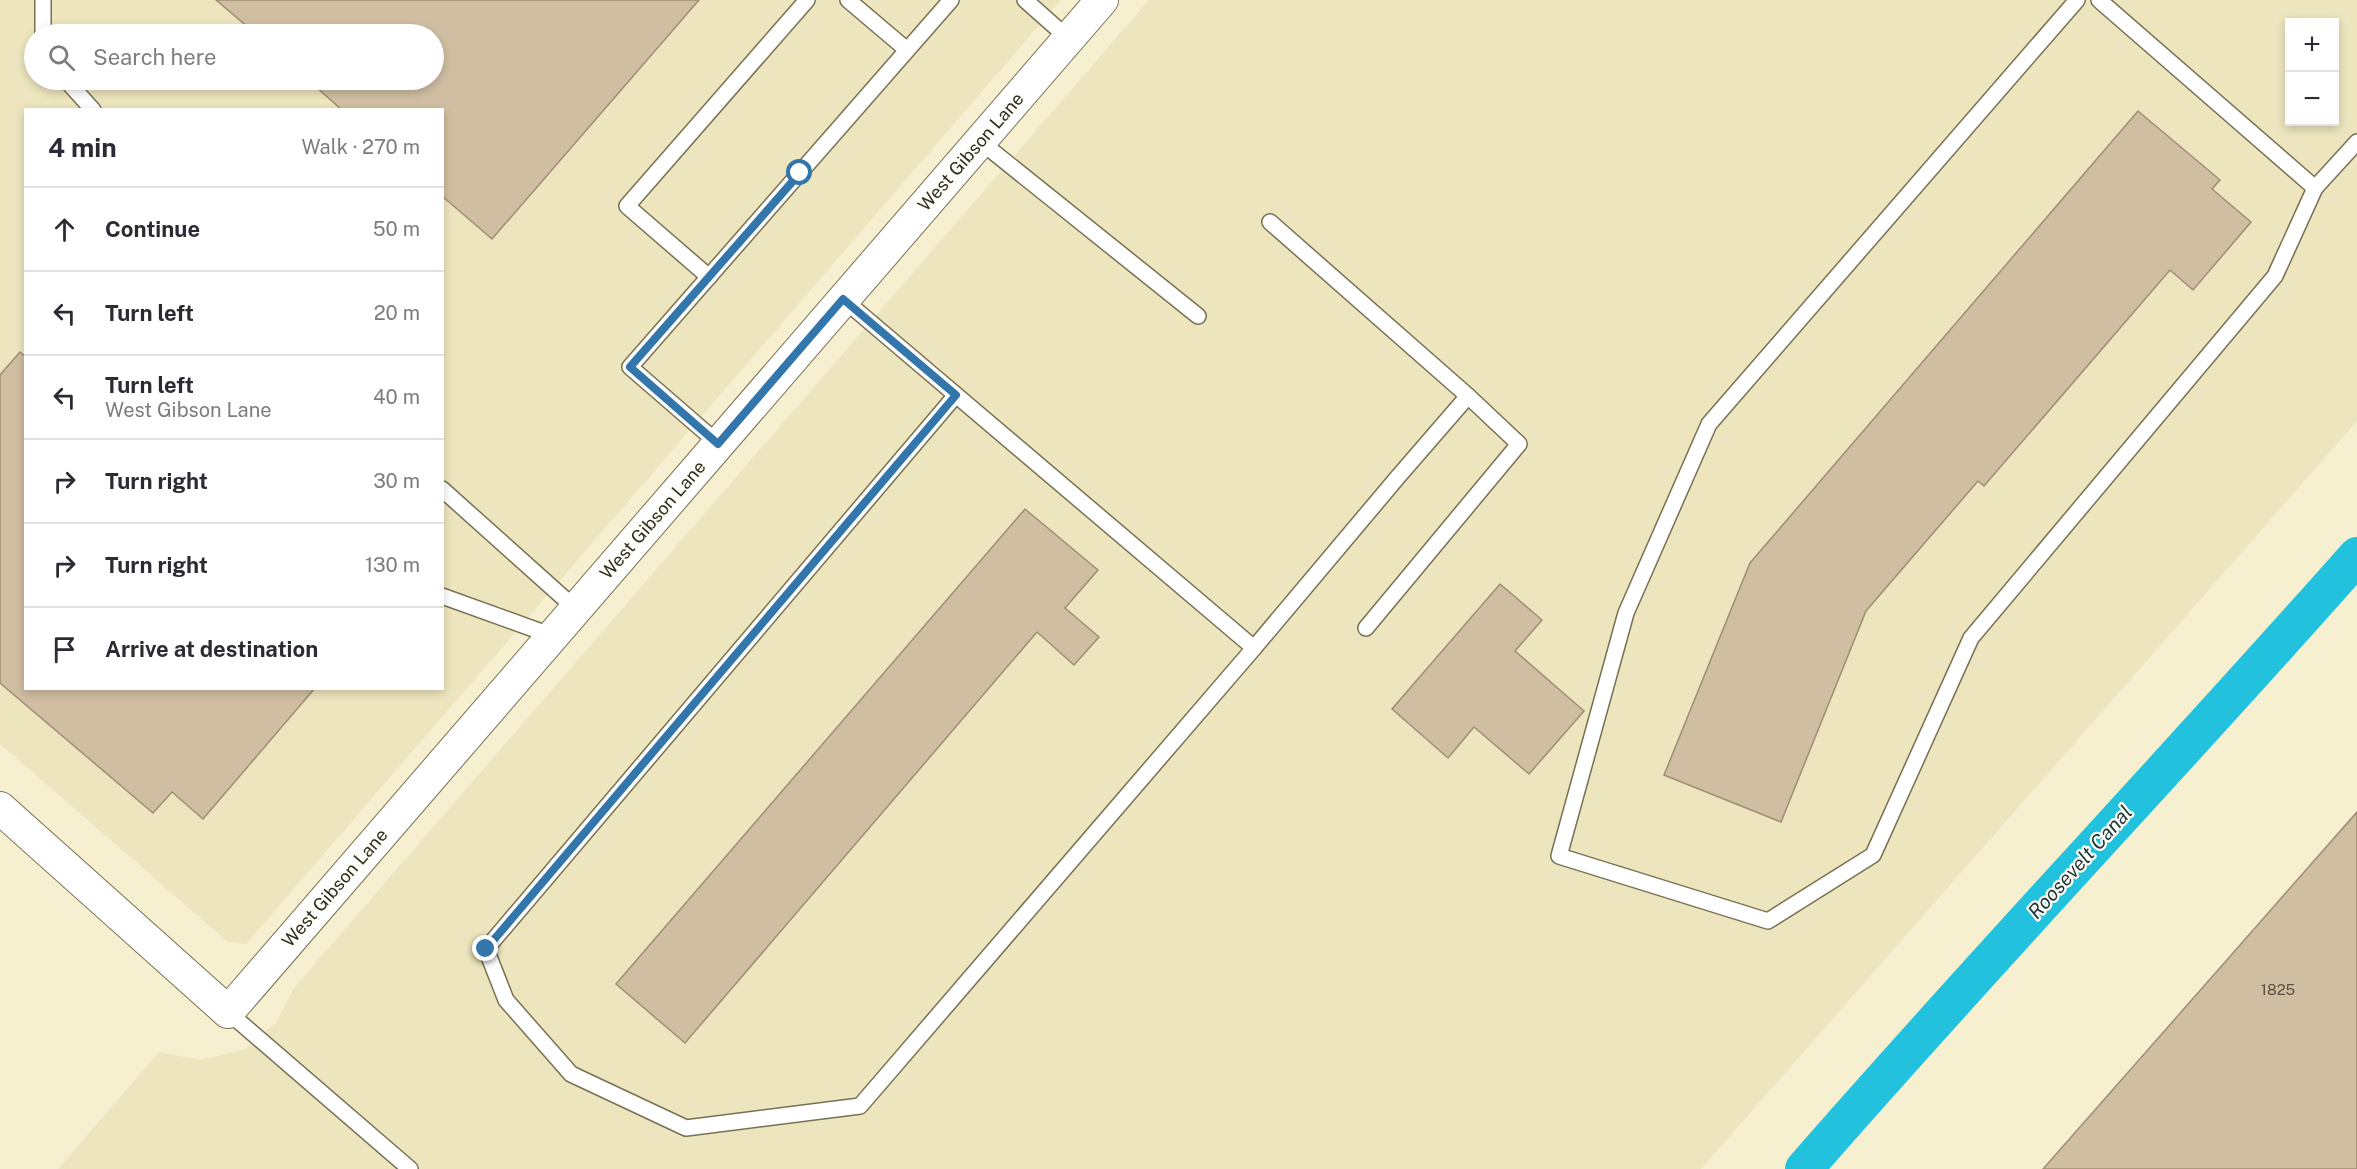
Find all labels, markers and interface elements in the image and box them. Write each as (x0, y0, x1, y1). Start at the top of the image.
map controls (2285, 18, 2339, 126)
button: + (2285, 18, 2339, 72)
search box (24, 24, 444, 90)
icon: search (45, 41, 78, 74)
text: Search here (93, 44, 217, 70)
button: − (2285, 72, 2339, 126)
street label: West Gibson Lane (914, 88, 1028, 215)
text: 4 min (48, 132, 117, 163)
text: Walk · 270 m (301, 135, 420, 159)
route start (786, 159, 812, 185)
icon: ahead (48, 213, 81, 246)
text: Continue (105, 216, 200, 242)
text: 50 m (373, 217, 420, 241)
icon: left (48, 297, 81, 330)
text: Turn left (105, 300, 194, 326)
text: 20 m (374, 301, 420, 325)
text: Turn left (105, 372, 194, 398)
icon: left (48, 381, 81, 414)
text: 40 m (373, 385, 420, 409)
text: West Gibson Lane (105, 398, 272, 422)
street label: West Gibson Lane (596, 456, 710, 583)
icon: right (48, 465, 81, 498)
text: Turn right (105, 468, 208, 494)
text: 30 m (373, 469, 420, 493)
icon: right (48, 549, 81, 582)
text: Turn right (105, 552, 208, 578)
text: 130 m (365, 553, 420, 577)
icon: arrive (48, 633, 81, 666)
text: Arrive at destination (105, 636, 318, 662)
water label: Roosevelt Canal (2023, 800, 2137, 924)
street label: West Gibson Lane (278, 824, 392, 951)
route end (472, 935, 498, 961)
house number: 1825 (2261, 981, 2295, 998)

